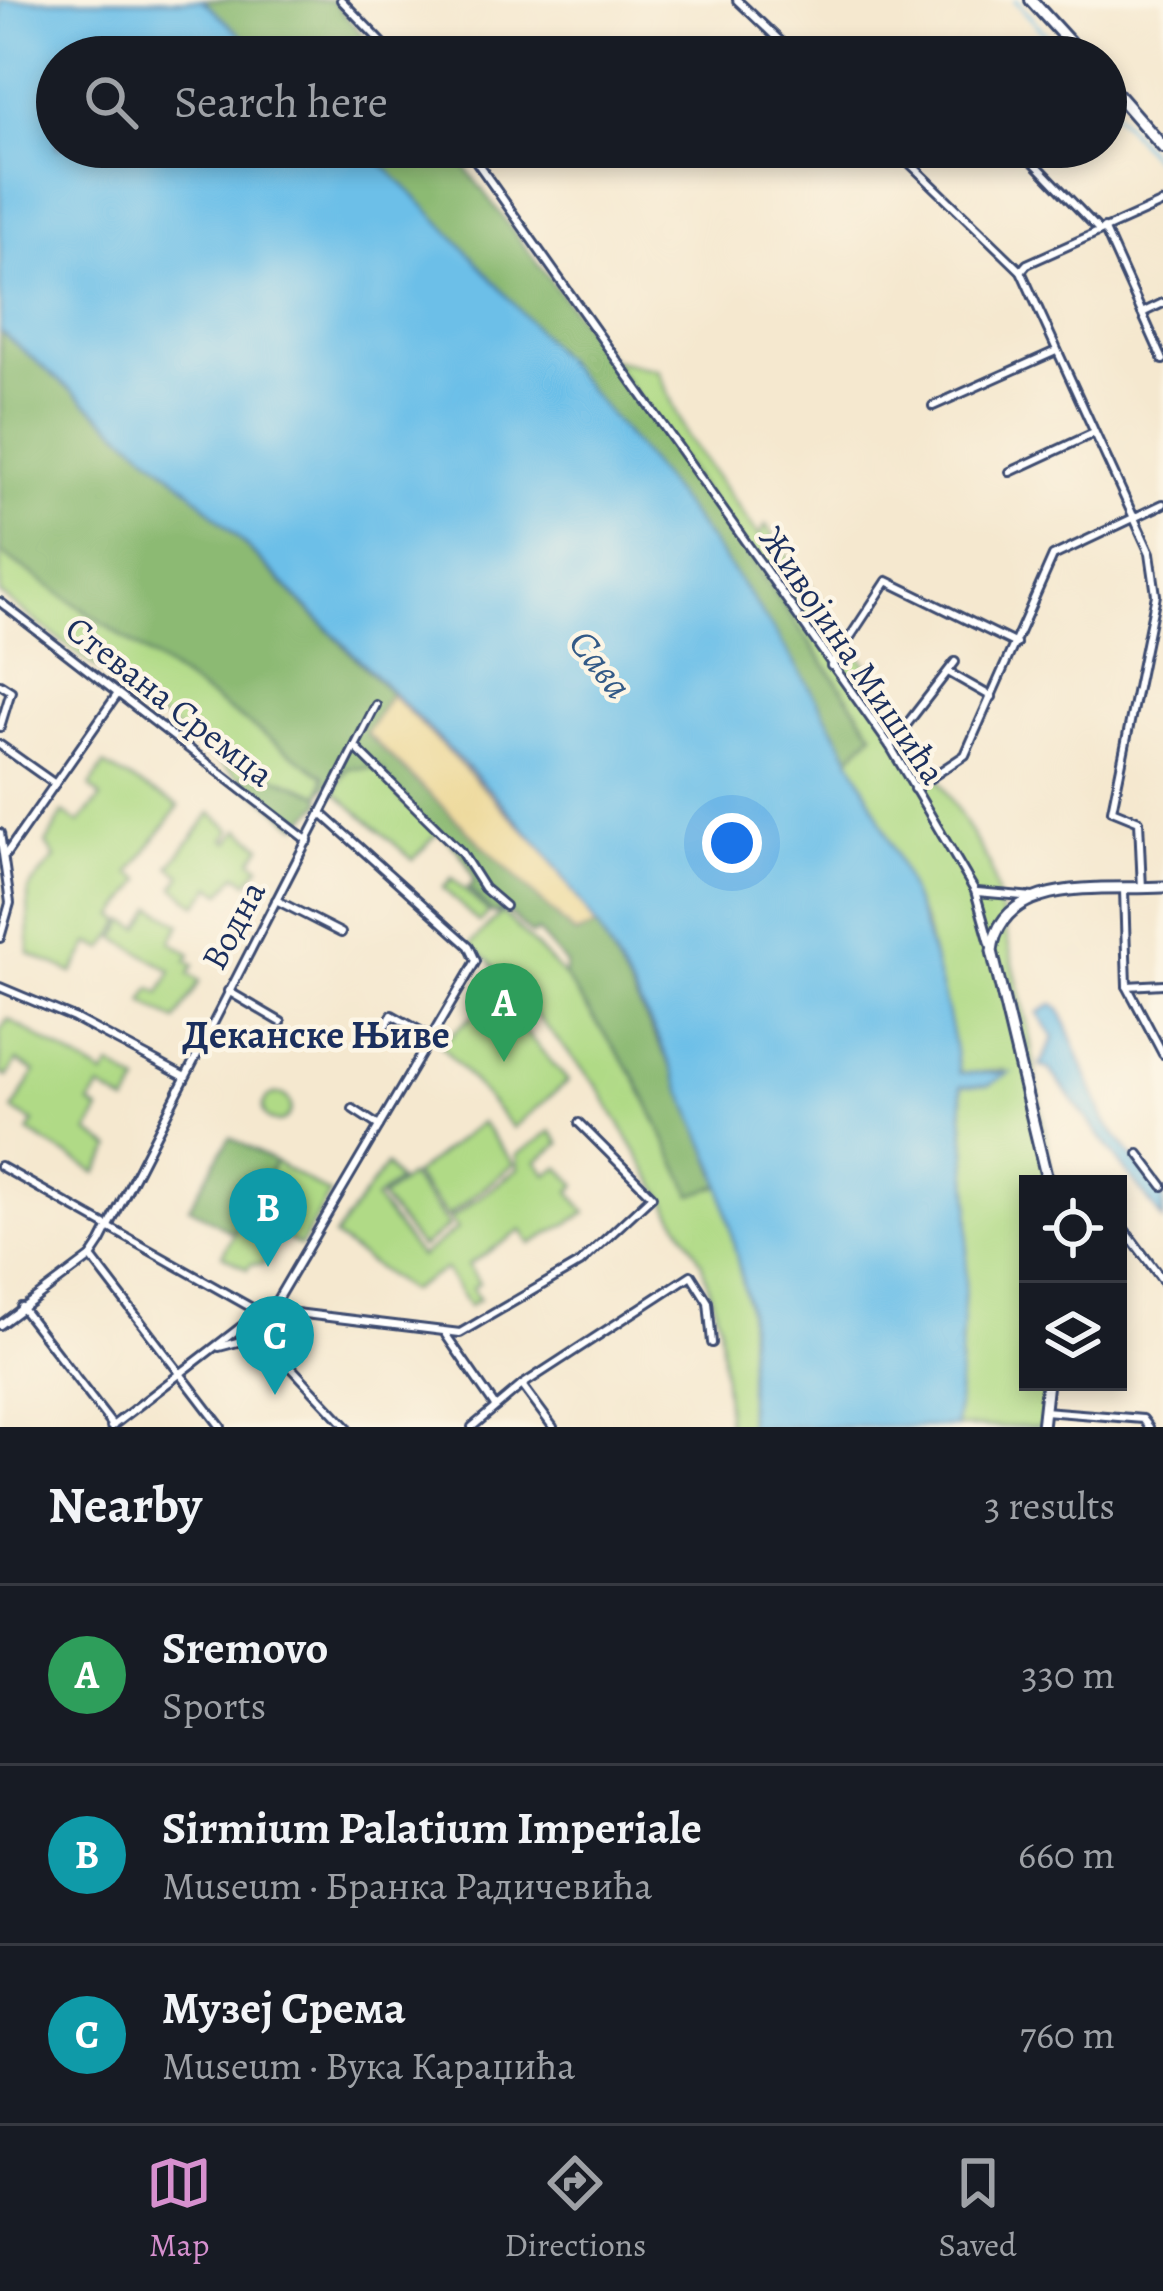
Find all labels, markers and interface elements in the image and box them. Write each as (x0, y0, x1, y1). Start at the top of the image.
search box (36, 36, 1127, 168)
icon: search (78, 69, 144, 135)
text: Search here (174, 71, 388, 133)
street label: Живојина Мишића (748, 516, 958, 794)
street label: Стевана Сремца (56, 604, 285, 798)
water label: Сава (557, 618, 645, 710)
your location (702, 813, 762, 873)
street label: Водна (189, 871, 277, 978)
pin: A (465, 963, 543, 1062)
district label: Деканске Њиве (182, 1008, 450, 1061)
pin: B (229, 1168, 307, 1267)
map controls (1019, 1175, 1127, 1391)
button: locate (1019, 1175, 1127, 1283)
button: layers (1019, 1283, 1127, 1391)
pin: C (236, 1296, 314, 1395)
text: Nearby (48, 1470, 202, 1540)
text: 3 results (984, 1479, 1115, 1532)
text: Sremovo (162, 1617, 329, 1679)
text: A (75, 1648, 99, 1701)
text: 330 m (1022, 1648, 1115, 1701)
text: Sports (162, 1679, 266, 1732)
text: Sirmium Palatium Imperiale (162, 1797, 702, 1859)
text: B (75, 1828, 99, 1881)
text: 660 m (1018, 1828, 1115, 1881)
text: Museum · Бранка Радичевића (162, 1859, 652, 1912)
text: Музеј Срема (162, 1977, 406, 2039)
text: C (75, 2008, 99, 2061)
text: 760 m (1020, 2008, 1115, 2061)
text: Museum · Вука Караџића (162, 2039, 575, 2092)
tab: Map (146, 2150, 212, 2267)
tab: Directions (505, 2150, 646, 2267)
tab: Saved (939, 2150, 1017, 2267)

